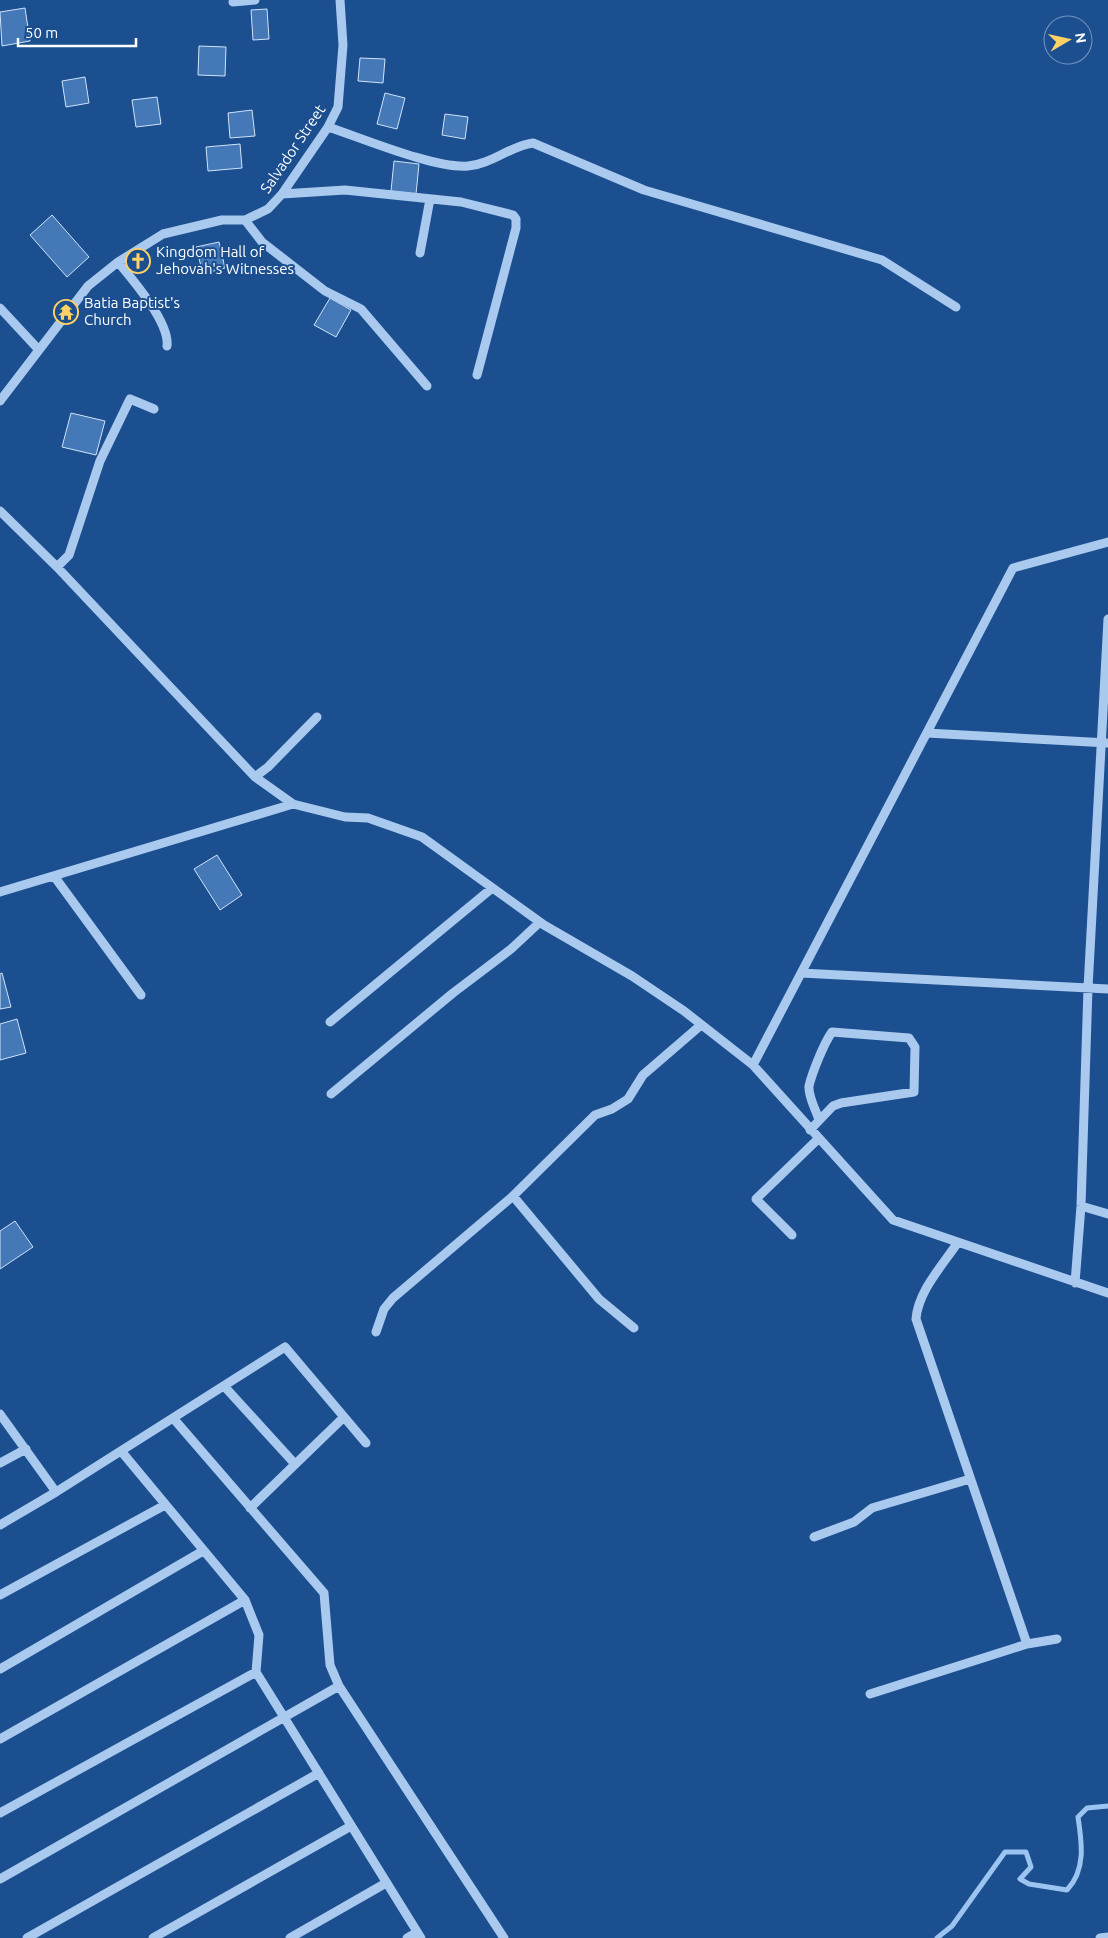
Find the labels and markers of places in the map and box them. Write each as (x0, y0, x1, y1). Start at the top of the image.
place label: Kingdom Hall of Jehovah's Witnesses (156, 243, 294, 277)
church icon: Kingdom Hall of Jehovah's Witnesses (125, 248, 151, 274)
place label: Batia Baptist's Church (84, 294, 180, 328)
temple icon: Batia Baptist's Church (53, 299, 79, 325)

